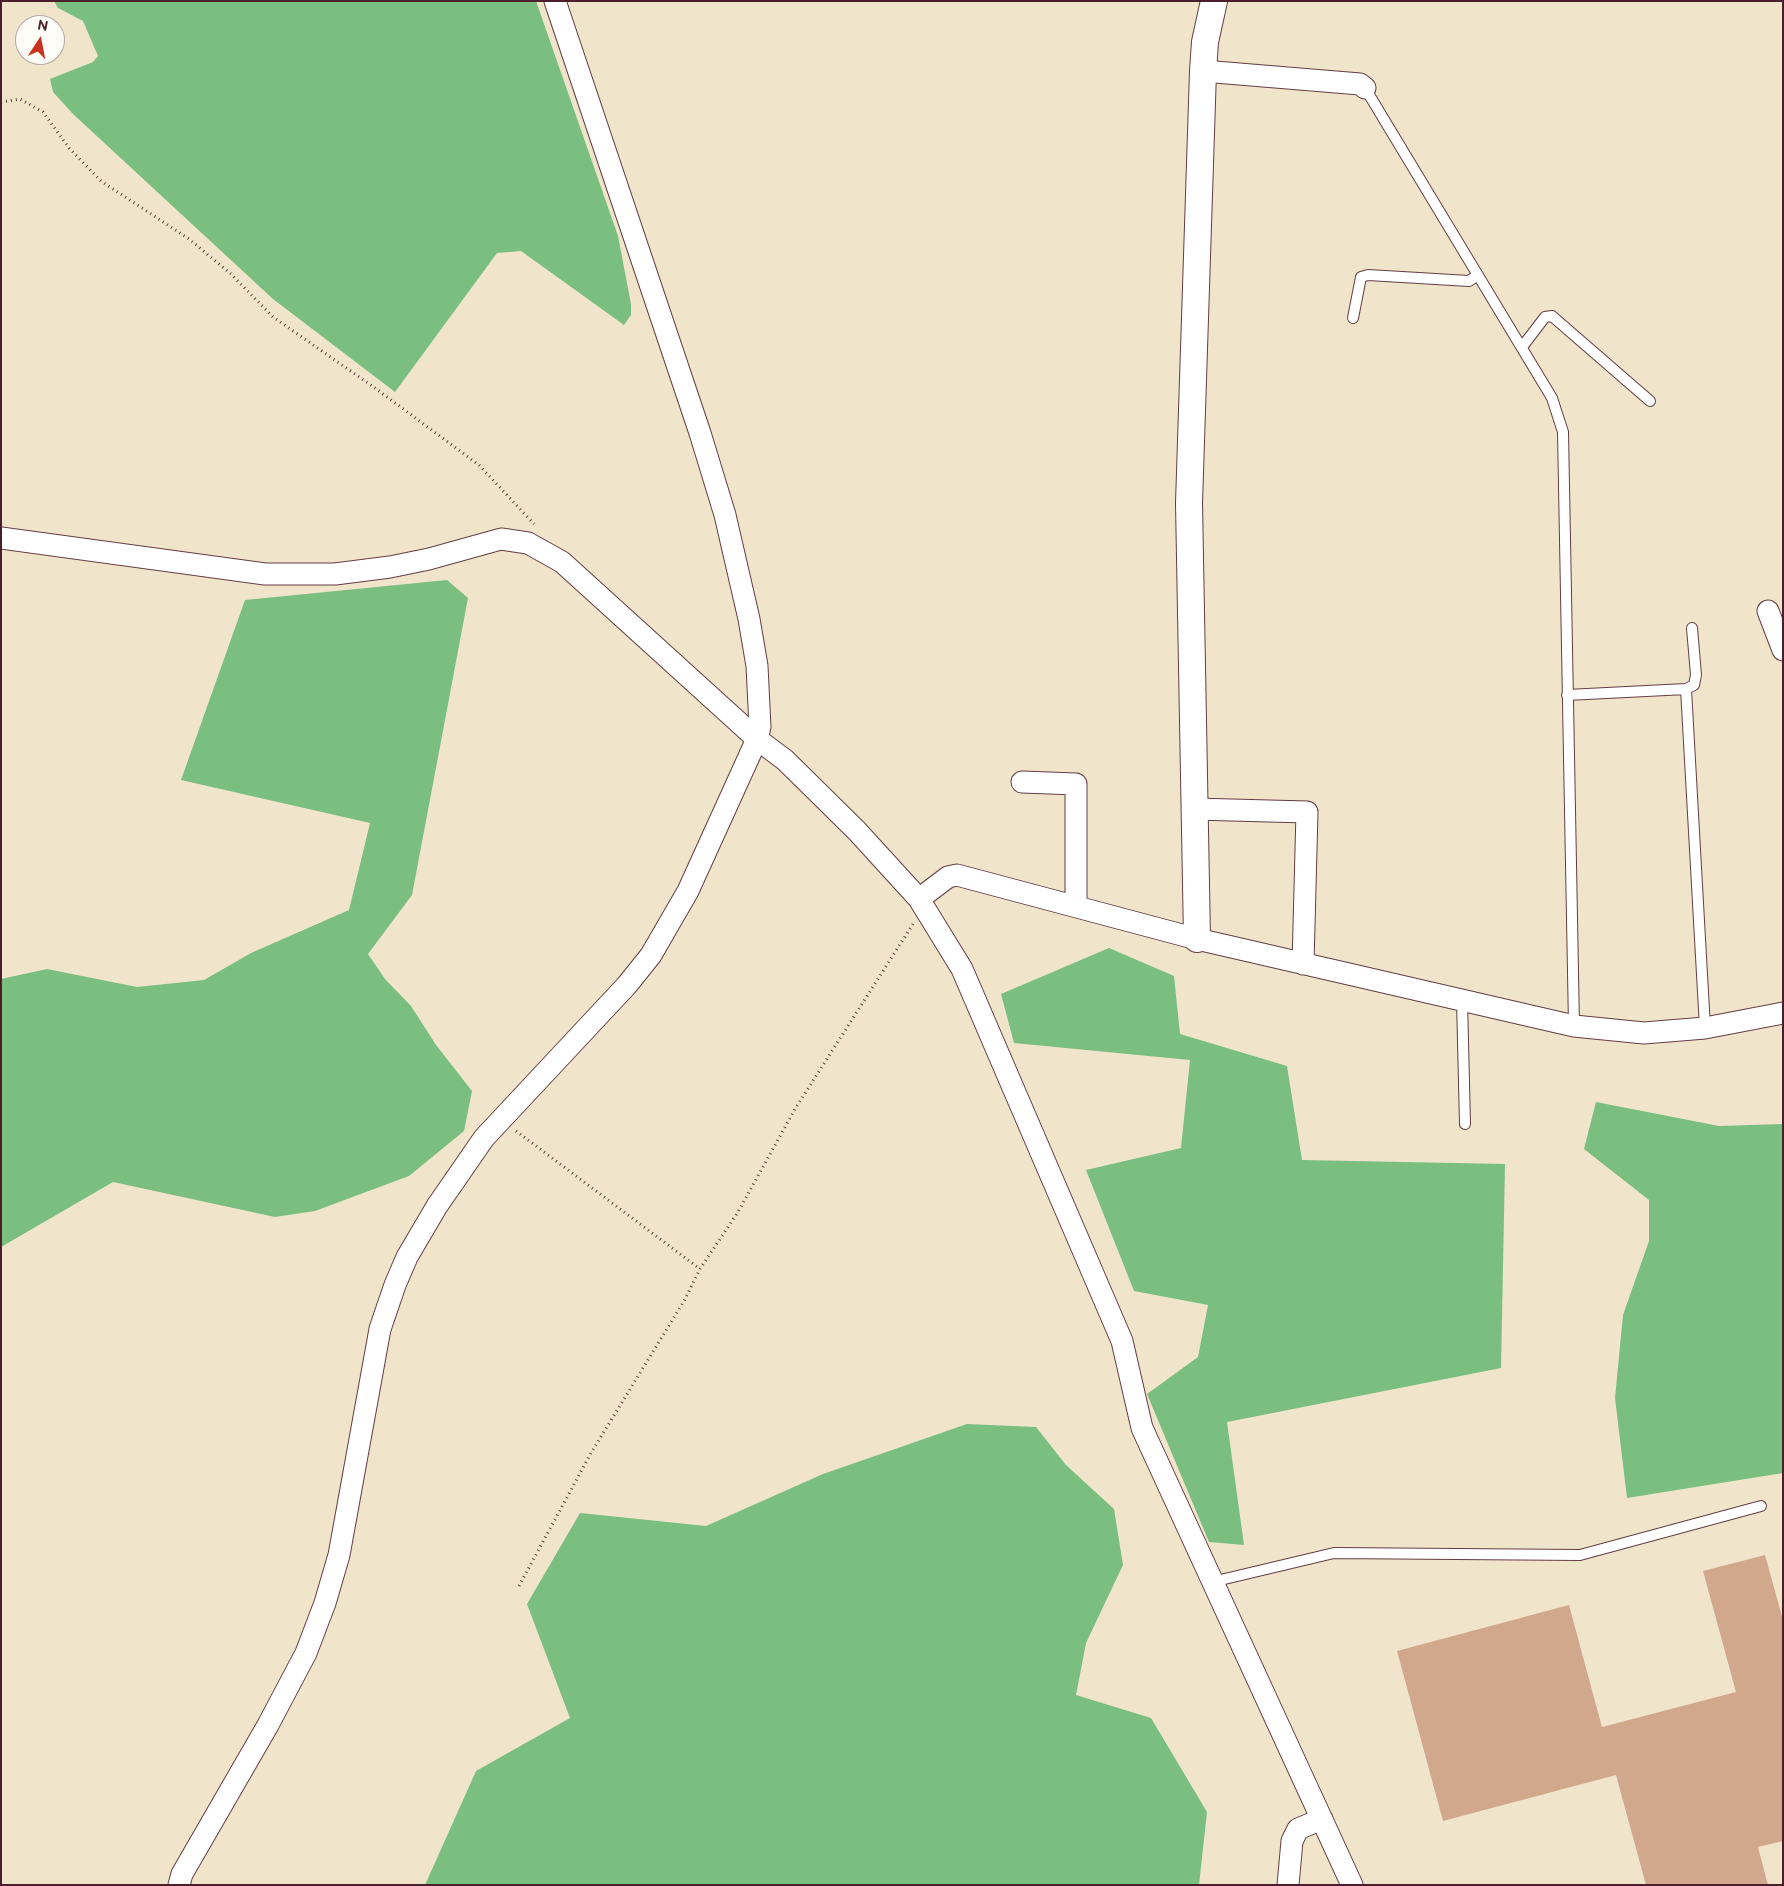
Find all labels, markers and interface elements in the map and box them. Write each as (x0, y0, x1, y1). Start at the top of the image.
north arrow (15, 15, 65, 65)
text: N (36, 16, 50, 35)

